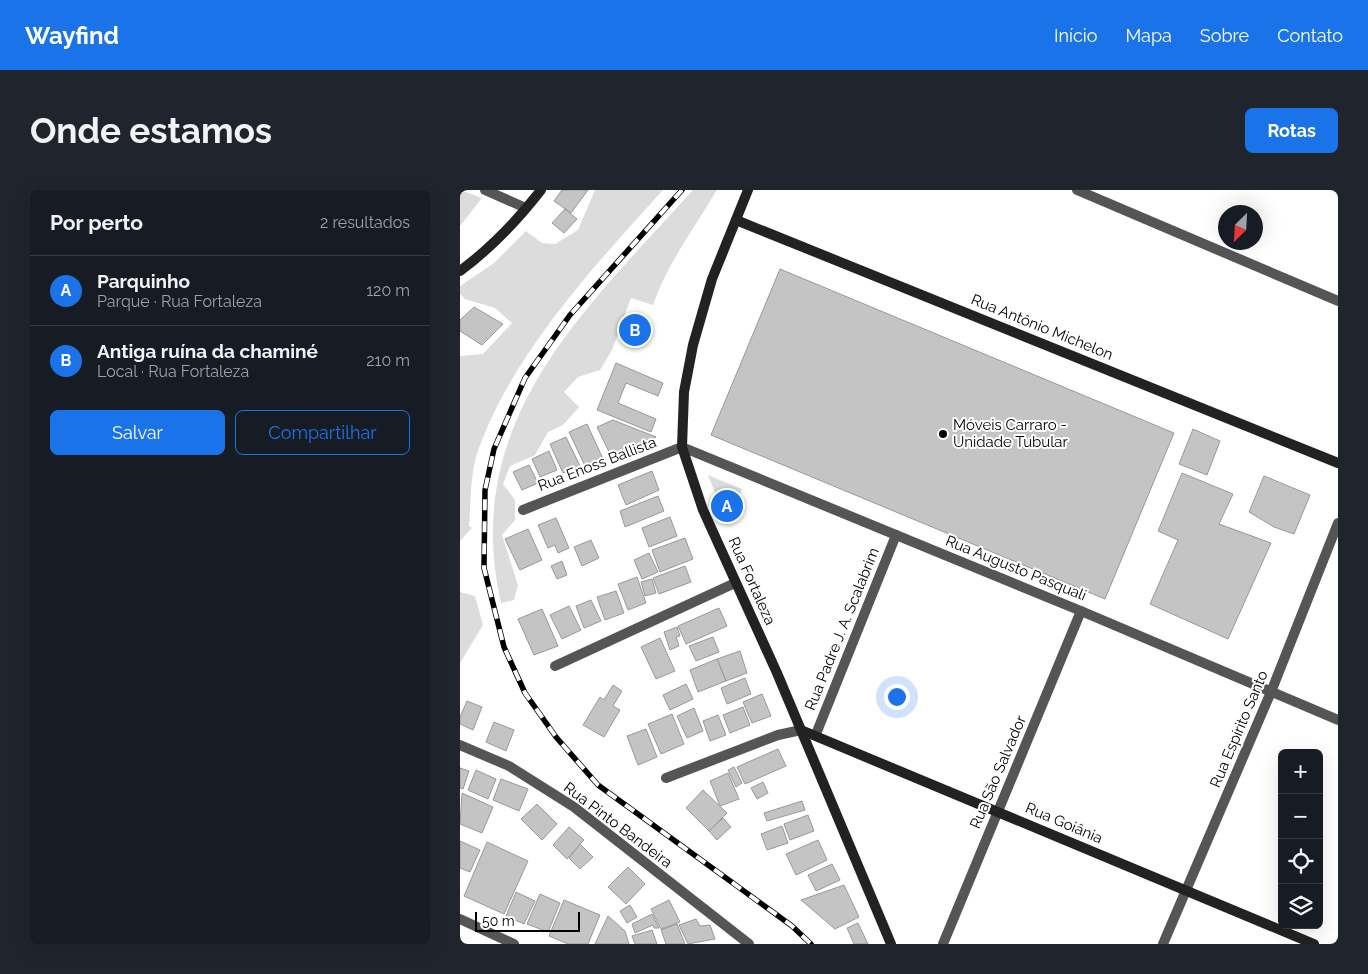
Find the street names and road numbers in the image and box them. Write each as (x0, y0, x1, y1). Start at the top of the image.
street label: Rua Antônio Michelon (968, 290, 1116, 364)
street label: Rua Enoss Ballista (535, 433, 659, 495)
street label: Rua Augusto Pasquali (943, 531, 1089, 605)
street label: Rua Fortaleza (725, 534, 779, 628)
street label: Rua Padre J. A. Scalabrim (801, 545, 883, 713)
street label: Rua Espírito Santo (1206, 668, 1272, 790)
street label: Rua São Salvador (966, 712, 1030, 831)
street label: Rua Pinto Bandeira (560, 778, 676, 872)
street label: Rua Goiânia (1023, 799, 1105, 847)

